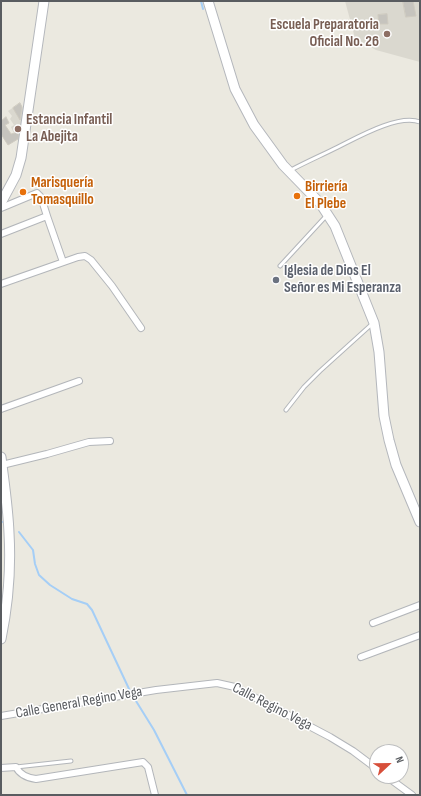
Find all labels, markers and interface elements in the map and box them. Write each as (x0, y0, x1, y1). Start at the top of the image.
place label: Escuela Preparatoria Oficial No. 26 (270, 16, 379, 51)
marker: Escuela Preparatoria Oficial No. 26 (382, 29, 392, 39)
place label: Estancia Infantil La Abejita (26, 111, 112, 146)
marker: Estancia Infantil La Abejita (13, 124, 23, 134)
place label: Marisquería Tomasquillo (31, 174, 94, 209)
place label: Birriería El Plebe (305, 178, 348, 213)
marker: Marisquería Tomasquillo (18, 187, 28, 197)
marker: Birriería El Plebe (292, 191, 302, 201)
place label: Iglesia de Dios El Señor es Mi Esperanza (284, 262, 401, 297)
marker: Iglesia de Dios El Señor es Mi Esperanza (271, 275, 281, 285)
street label: Calle Regino Vega (229, 679, 315, 735)
street label: Calle General Regino Vega (14, 683, 144, 723)
north arrow (369, 744, 409, 784)
text: N (393, 755, 407, 765)

